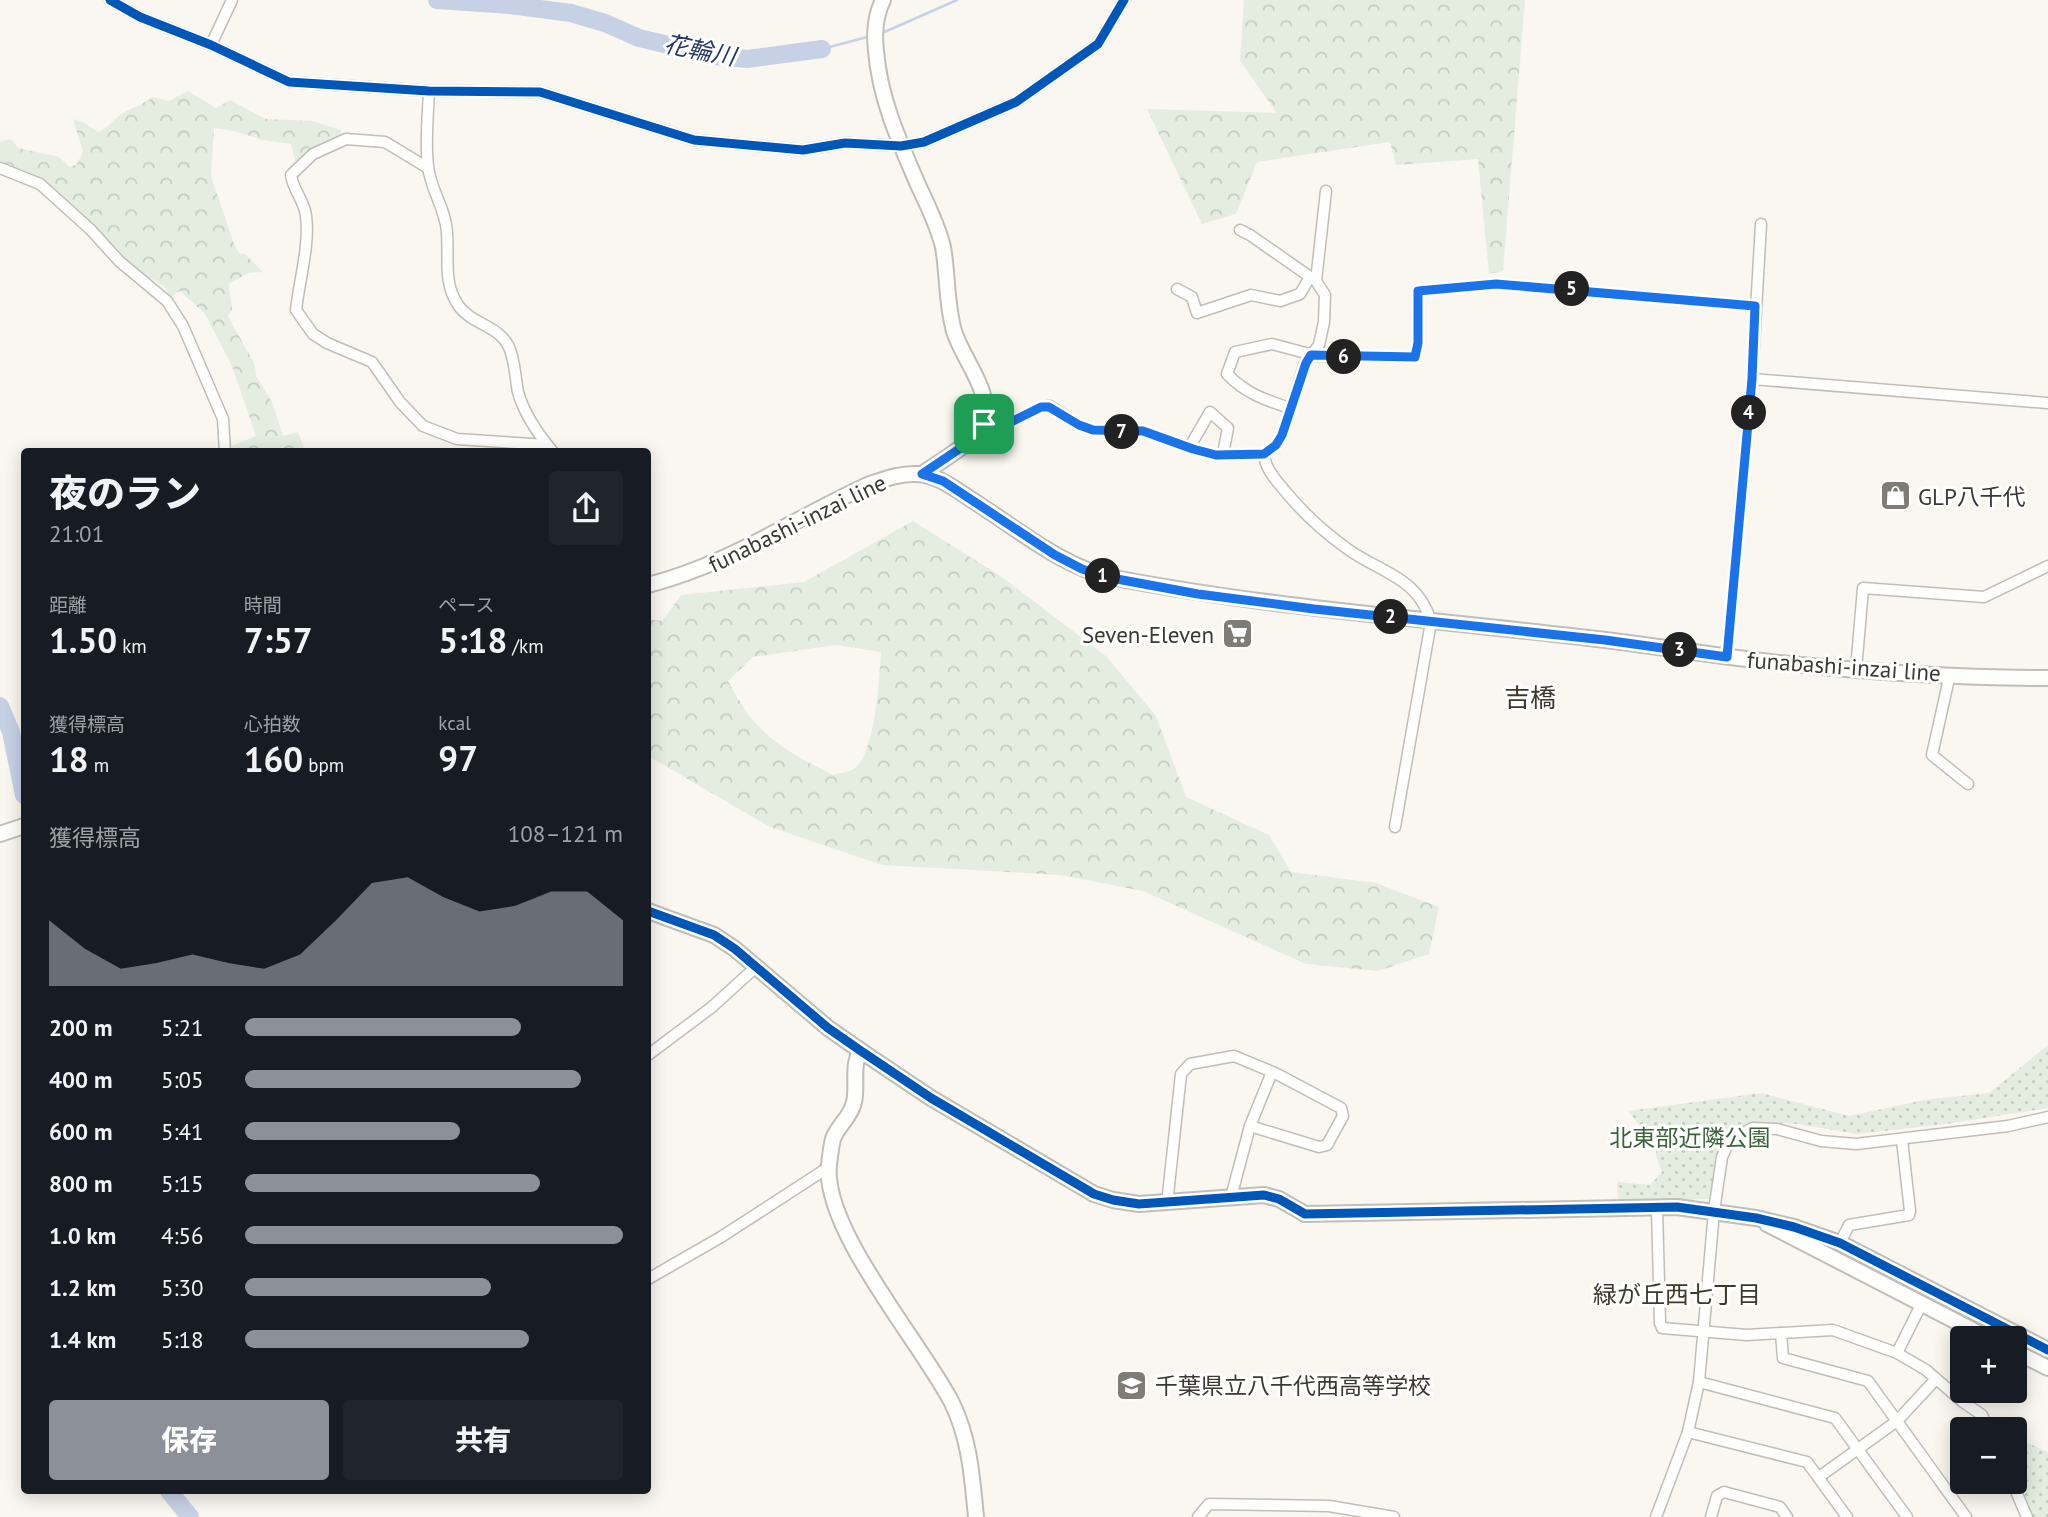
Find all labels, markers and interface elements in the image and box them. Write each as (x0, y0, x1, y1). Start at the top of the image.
water label: 花輪川 (662, 28, 741, 73)
pin: 5 (1554, 272, 1590, 306)
text: 5 (1566, 276, 1577, 300)
pin: 6 (1326, 340, 1362, 374)
text: 6 (1338, 344, 1349, 368)
pin (954, 394, 1014, 454)
pin: 4 (1732, 396, 1766, 430)
text: 4 (1743, 400, 1754, 424)
icon: arrive (965, 405, 1003, 443)
pin: 7 (1104, 414, 1140, 450)
text: 7 (1116, 419, 1127, 443)
street label: funabashi-inzai line (703, 467, 891, 579)
text: 夜のラン (49, 468, 201, 517)
button: share (549, 471, 623, 545)
shop icon: GLP八千代 (1878, 479, 1912, 513)
place label: GLP八千代 (1918, 482, 2026, 511)
text: 21:01 (49, 519, 104, 548)
pin: 1 (1086, 558, 1120, 594)
text: 1 (1097, 563, 1108, 587)
text: 距離 (49, 593, 87, 617)
text: 時間 (244, 593, 282, 617)
text: ペース (438, 593, 494, 617)
pin: 2 (1374, 600, 1408, 634)
text: 2 (1385, 604, 1396, 628)
text: 1.50 (49, 617, 117, 663)
text: 7:57 (244, 617, 313, 663)
text: 5:18 (438, 617, 507, 663)
supermarket icon: Seven-Eleven (1220, 617, 1254, 651)
place label: Seven-Eleven (1082, 620, 1214, 649)
pin: 3 (1662, 632, 1698, 668)
text: km (117, 634, 147, 658)
text: /km (507, 634, 544, 658)
text: 3 (1674, 637, 1685, 661)
street label: funabashi-inzai line (1746, 645, 1942, 687)
district label: 吉橋 (1504, 681, 1556, 714)
text: kcal (438, 711, 471, 735)
text: 獲得標高 (49, 712, 125, 736)
text: 心拍数 (244, 712, 301, 736)
text: 97 (438, 735, 478, 781)
text: 18 (49, 736, 89, 782)
text: 160 (244, 736, 303, 782)
text: m (89, 753, 109, 777)
text: bpm (303, 753, 344, 777)
text: 108–121 m (508, 819, 623, 848)
text: 獲得標高 (49, 823, 141, 852)
text: 200 m (49, 1013, 112, 1042)
text: 5:21 (161, 1013, 204, 1042)
text: 400 m (49, 1065, 112, 1094)
text: 5:05 (161, 1065, 204, 1094)
text: 600 m (49, 1117, 112, 1146)
text: 5:41 (161, 1117, 204, 1146)
park label: 北東部近隣公園 (1610, 1123, 1771, 1152)
text: 800 m (49, 1169, 112, 1198)
text: 5:15 (161, 1169, 204, 1198)
text: 1.0 km (49, 1221, 116, 1250)
text: 4:56 (161, 1221, 204, 1250)
text: 1.2 km (49, 1273, 116, 1302)
text: 5:30 (161, 1273, 204, 1302)
district label: 緑が丘西七丁目 (1593, 1279, 1761, 1310)
text: 1.4 km (49, 1325, 116, 1354)
text: 5:18 (161, 1325, 204, 1354)
map controls (1950, 1326, 2027, 1494)
button: + (1950, 1326, 2027, 1403)
school or university icon: 千葉県立八千代西高等学校 (1115, 1368, 1149, 1402)
place label: 千葉県立八千代西高等学校 (1155, 1371, 1431, 1400)
button: 保存 (49, 1400, 329, 1480)
button: 共有 (343, 1400, 623, 1480)
button: − (1950, 1417, 2027, 1494)

